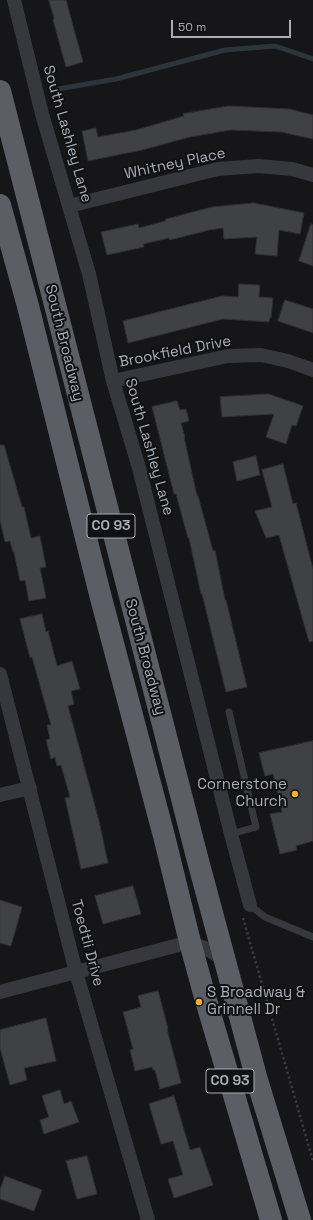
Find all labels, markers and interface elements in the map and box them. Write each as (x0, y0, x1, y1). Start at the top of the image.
scale bar (173, 12, 293, 38)
text: 50 m (178, 19, 206, 35)
street label: South Lashley Lane (39, 63, 95, 205)
street label: Whitney Place (123, 144, 227, 184)
street label: South Broadway (41, 283, 87, 403)
street label: Brookfield Drive (117, 332, 233, 372)
street label: South Lashley Lane (121, 376, 177, 518)
road number: CO 93 (87, 514, 135, 538)
street label: South Broadway (121, 597, 169, 717)
place label: Cornerstone Church (197, 776, 287, 811)
marker: Cornerstone Church (290, 789, 300, 799)
street label: Toedtli Drive (67, 898, 107, 988)
place label: S Broadway & Grinnell Dr (207, 984, 305, 1019)
marker: S Broadway & Grinnell Dr (194, 997, 204, 1007)
road number: CO 93 (206, 1069, 254, 1093)

